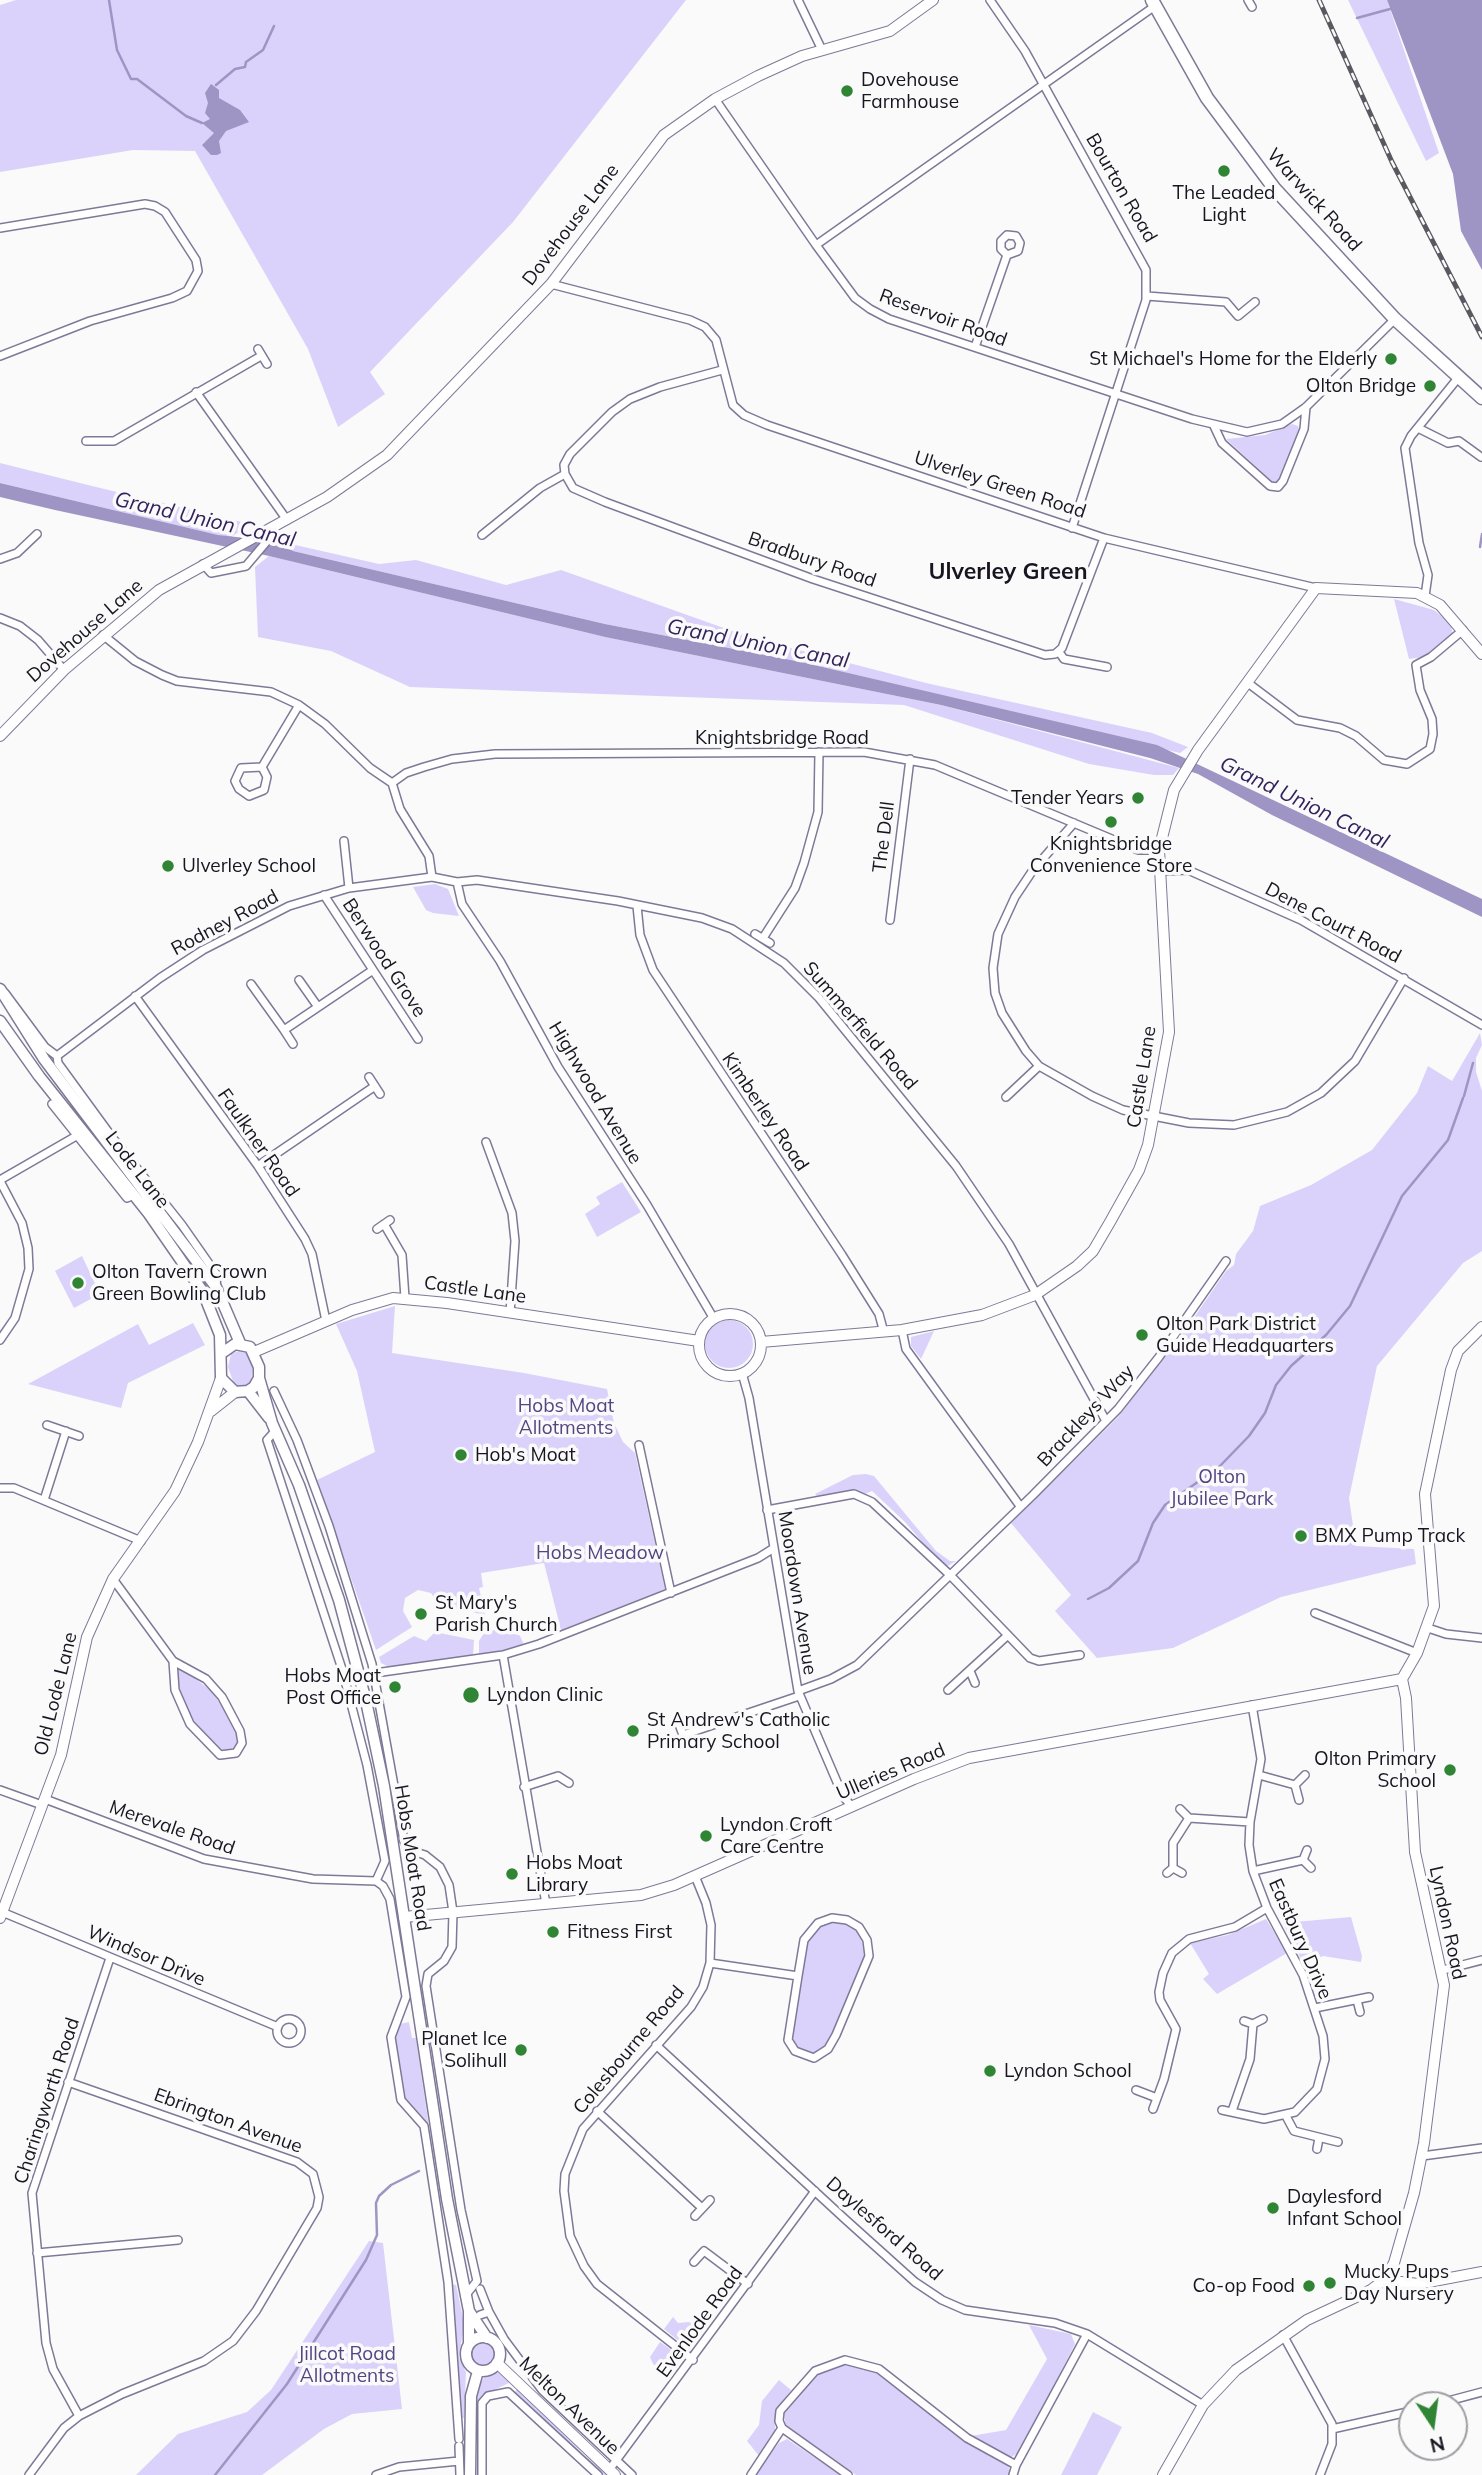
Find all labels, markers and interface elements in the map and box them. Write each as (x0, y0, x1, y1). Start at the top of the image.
place label: Dovehouse Farmhouse (861, 69, 959, 113)
marker: Dovehouse Farmhouse (839, 83, 855, 99)
street label: Bourton Road (1081, 129, 1161, 247)
street label: Warwick Road (1262, 144, 1366, 256)
street label: Dovehouse Lane (518, 160, 624, 290)
marker: The Leaded Light (1216, 163, 1232, 179)
place label: The Leaded Light (1172, 182, 1276, 226)
street label: Reservoir Road (876, 284, 1010, 352)
place label: St Michael's Home for the Elderly (1089, 348, 1377, 370)
marker: St Michael's Home for the Elderly (1383, 351, 1399, 367)
place label: Olton Bridge (1306, 375, 1416, 397)
marker: Olton Bridge (1422, 378, 1438, 394)
street label: Ulverley Green Road (911, 446, 1089, 524)
water label: Grand Union Canal (112, 487, 298, 553)
street label: Bradbury Road (745, 527, 879, 593)
district label: Ulverley Green (928, 558, 1088, 586)
street label: Dovehouse Lane (22, 574, 148, 688)
water label: Grand Union Canal (665, 614, 851, 674)
street label: Knightsbridge Road (695, 727, 869, 749)
water label: Grand Union Canal (1215, 751, 1393, 855)
place label: Tender Years (1011, 787, 1124, 809)
marker: Tender Years (1130, 790, 1146, 806)
street label: The Dell (868, 800, 900, 874)
marker: Knightsbridge Convenience Store (1103, 814, 1119, 830)
place label: Knightsbridge Convenience Store (1030, 833, 1192, 877)
place label: Ulverley School (182, 855, 316, 877)
marker: Ulverley School (160, 858, 176, 874)
street label: Dene Court Road (1261, 878, 1405, 968)
street label: Rodney Road (167, 885, 283, 961)
street label: Berwood Grove (337, 894, 431, 1022)
street label: Summerfield Road (798, 957, 922, 1095)
street label: Highwood Avenue (543, 1018, 647, 1168)
street label: Castle Lane (1123, 1024, 1161, 1130)
street label: Kimberley Road (717, 1048, 813, 1176)
street label: Faulkner Road (212, 1084, 304, 1202)
street label: Lode Lane (100, 1127, 174, 1213)
place label: Olton Tavern Crown Green Bowling Club (92, 1261, 267, 1305)
street label: Castle Lane (422, 1272, 528, 1308)
marker: Olton Tavern Crown Green Bowling Club (70, 1275, 86, 1291)
place label: Olton Park District Guide Headquarters (1156, 1313, 1334, 1357)
marker: Olton Park District Guide Headquarters (1134, 1327, 1150, 1343)
street label: Brackleys Way (1033, 1360, 1139, 1472)
park label: Hobs Moat Allotments (518, 1395, 614, 1439)
place label: Hob's Moat (475, 1444, 576, 1466)
marker: Hob's Moat (453, 1447, 469, 1463)
park label: Olton Jubilee Park (1170, 1466, 1274, 1510)
street label: Moordown Avenue (773, 1509, 821, 1677)
place label: BMX Pump Track (1315, 1525, 1465, 1547)
marker: BMX Pump Track (1293, 1528, 1309, 1544)
park label: Hobs Meadow (536, 1542, 664, 1564)
place label: St Mary's Parish Church (435, 1592, 558, 1636)
marker: St Mary's Parish Church (413, 1606, 429, 1622)
street label: Old Lode Lane (30, 1630, 82, 1758)
place label: Hobs Moat Post Office (285, 1665, 381, 1709)
marker: Hobs Moat Post Office (387, 1679, 403, 1695)
place label: Lyndon Clinic (487, 1684, 603, 1706)
marker: Lyndon Clinic (461, 1685, 481, 1705)
place label: St Andrew's Catholic Primary School (647, 1709, 830, 1753)
marker: St Andrew's Catholic Primary School (625, 1723, 641, 1739)
street label: Ulleries Road (833, 1739, 949, 1805)
place label: Olton Primary School (1314, 1748, 1436, 1792)
marker: Olton Primary School (1442, 1762, 1458, 1778)
street label: Hobs Moat Road (389, 1783, 435, 1933)
street label: Merevale Road (106, 1796, 238, 1860)
place label: Lyndon Croft Care Centre (720, 1814, 832, 1858)
marker: Lyndon Croft Care Centre (698, 1828, 714, 1844)
place label: Hobs Moat Library (526, 1852, 622, 1896)
street label: Lyndon Road (1424, 1864, 1470, 1982)
marker: Hobs Moat Library (504, 1866, 520, 1882)
street label: Eastbury Drive (1263, 1875, 1337, 2003)
street label: Windsor Drive (83, 1921, 209, 1991)
place label: Fitness First (567, 1921, 672, 1943)
marker: Fitness First (545, 1924, 561, 1940)
street label: Colesbourne Road (569, 1981, 689, 2119)
street label: Charingworth Road (9, 2015, 85, 2187)
place label: Planet Ice Solihull (421, 2028, 507, 2072)
marker: Planet Ice Solihull (513, 2042, 529, 2058)
place label: Lyndon School (1004, 2060, 1132, 2082)
marker: Lyndon School (982, 2063, 998, 2079)
street label: Ebrington Avenue (151, 2084, 305, 2158)
street label: Daylesford Road (821, 2172, 947, 2286)
place label: Daylesford Infant School (1287, 2186, 1402, 2230)
marker: Daylesford Infant School (1265, 2200, 1281, 2216)
place label: Mucky Pups Day Nursery (1344, 2261, 1454, 2305)
street label: Evenlode Road (652, 2262, 748, 2382)
place label: Co-op Food (1192, 2275, 1295, 2297)
marker: Mucky Pups Day Nursery (1322, 2275, 1338, 2291)
marker: Co-op Food (1301, 2278, 1317, 2294)
park label: Jillcot Road Allotments (298, 2343, 396, 2387)
street label: Melton Avenue (514, 2352, 624, 2460)
north arrow (1398, 2391, 1468, 2461)
text: N (1428, 2431, 1447, 2458)

